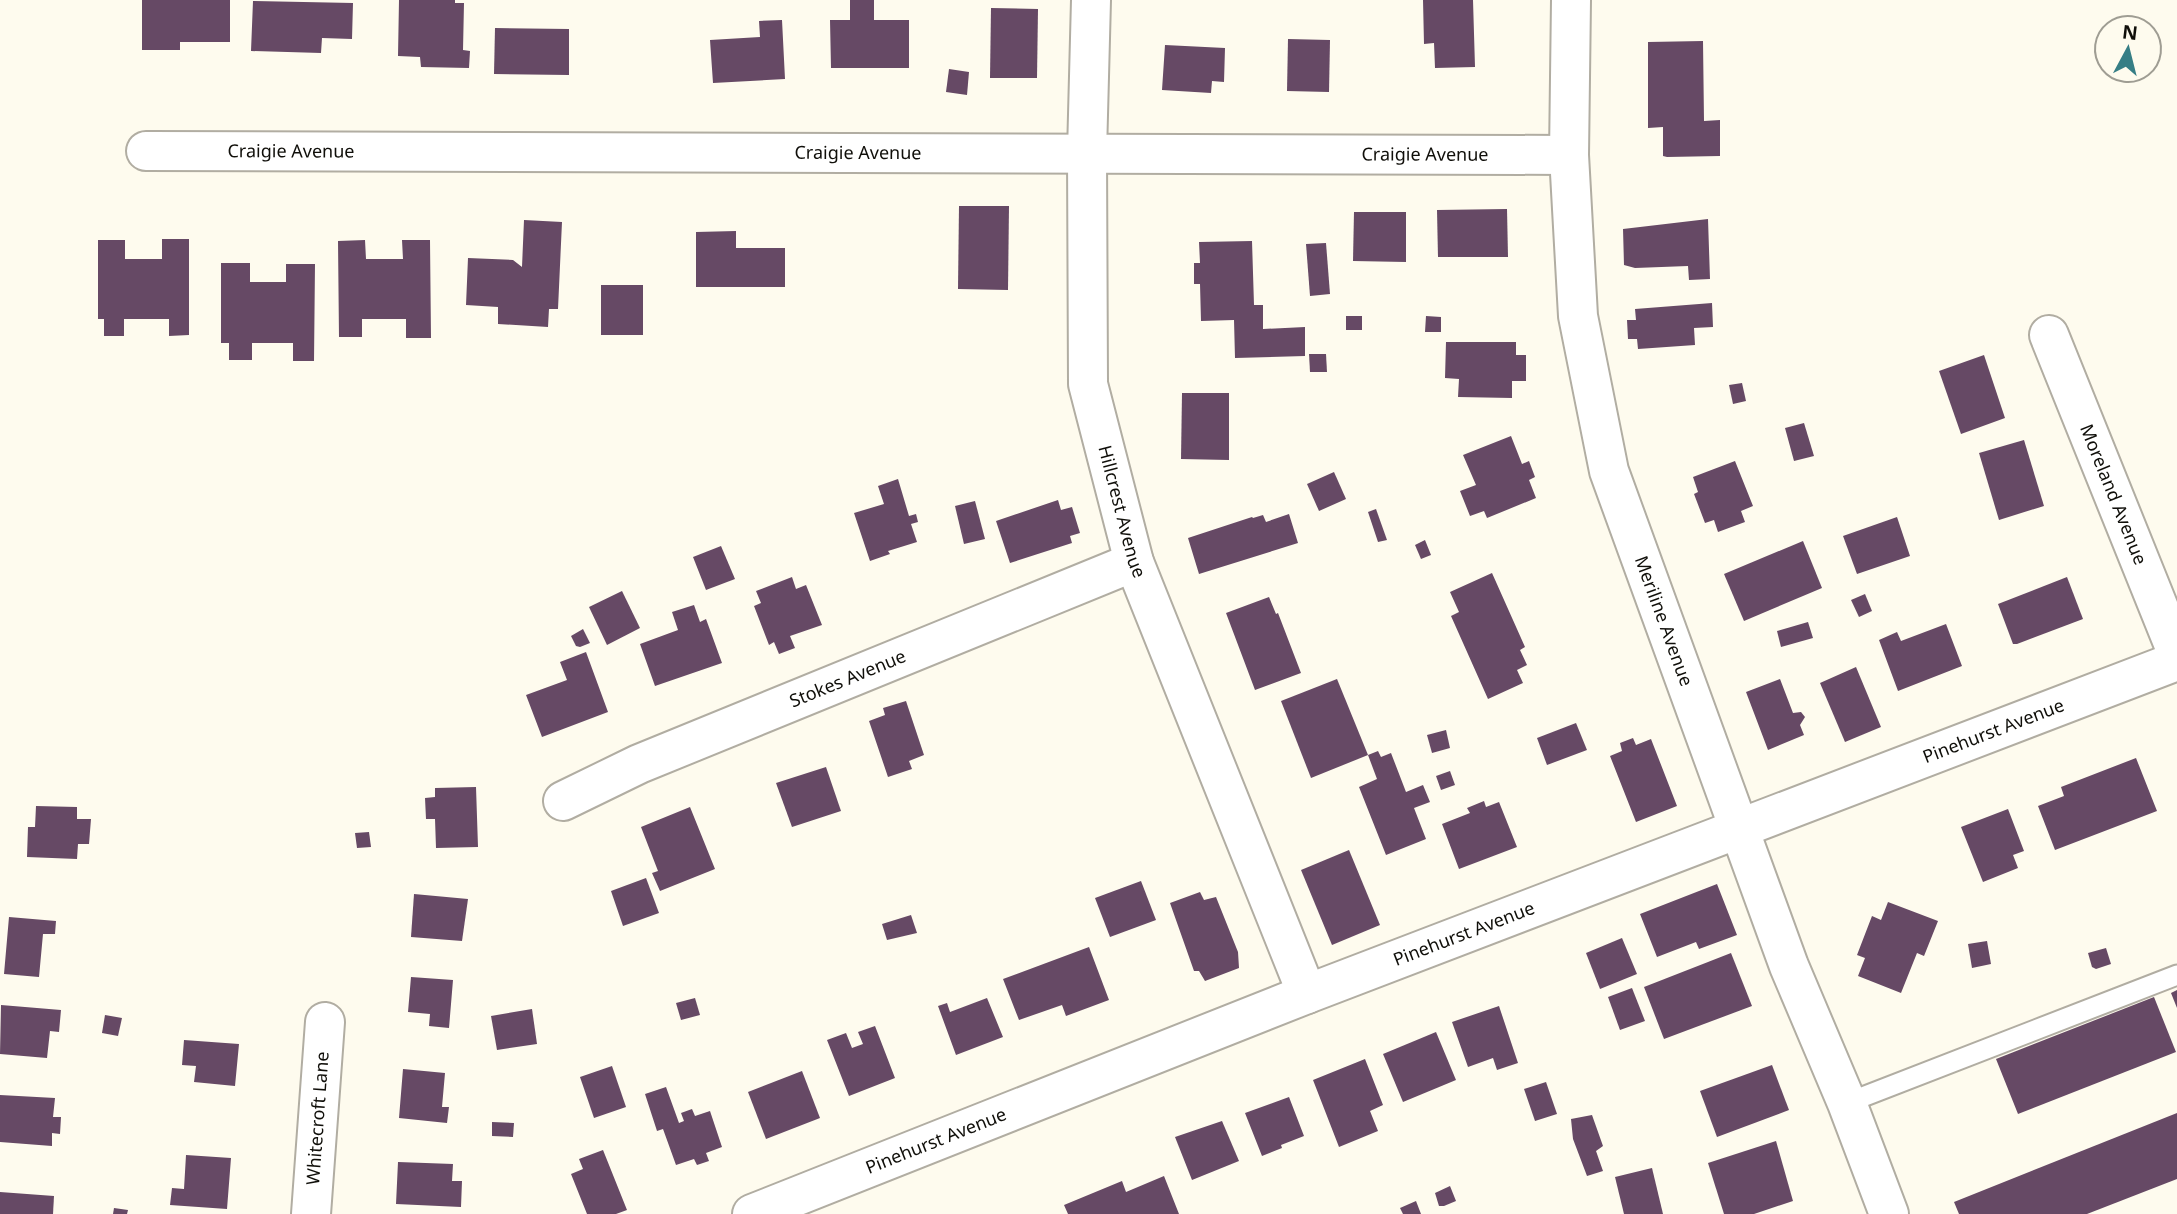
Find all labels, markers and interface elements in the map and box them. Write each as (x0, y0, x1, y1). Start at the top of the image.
north arrow (2093, 14, 2163, 84)
text: N (2121, 18, 2139, 46)
street label: Craigie Avenue (227, 138, 355, 163)
street label: Craigie Avenue (794, 140, 922, 164)
street label: Craigie Avenue (1361, 141, 1489, 166)
street label: Moreland Avenue (2075, 420, 2153, 568)
street label: Hillcrest Avenue (1093, 443, 1152, 581)
street label: Meriline Avenue (1630, 552, 1699, 689)
street label: Stokes Avenue (786, 643, 909, 712)
street label: Pinehurst Avenue (1919, 692, 2067, 768)
street label: Pinehurst Avenue (1389, 895, 1538, 971)
street label: Whitecroft Lane (300, 1050, 334, 1186)
street label: Pinehurst Avenue (862, 1101, 1010, 1179)

